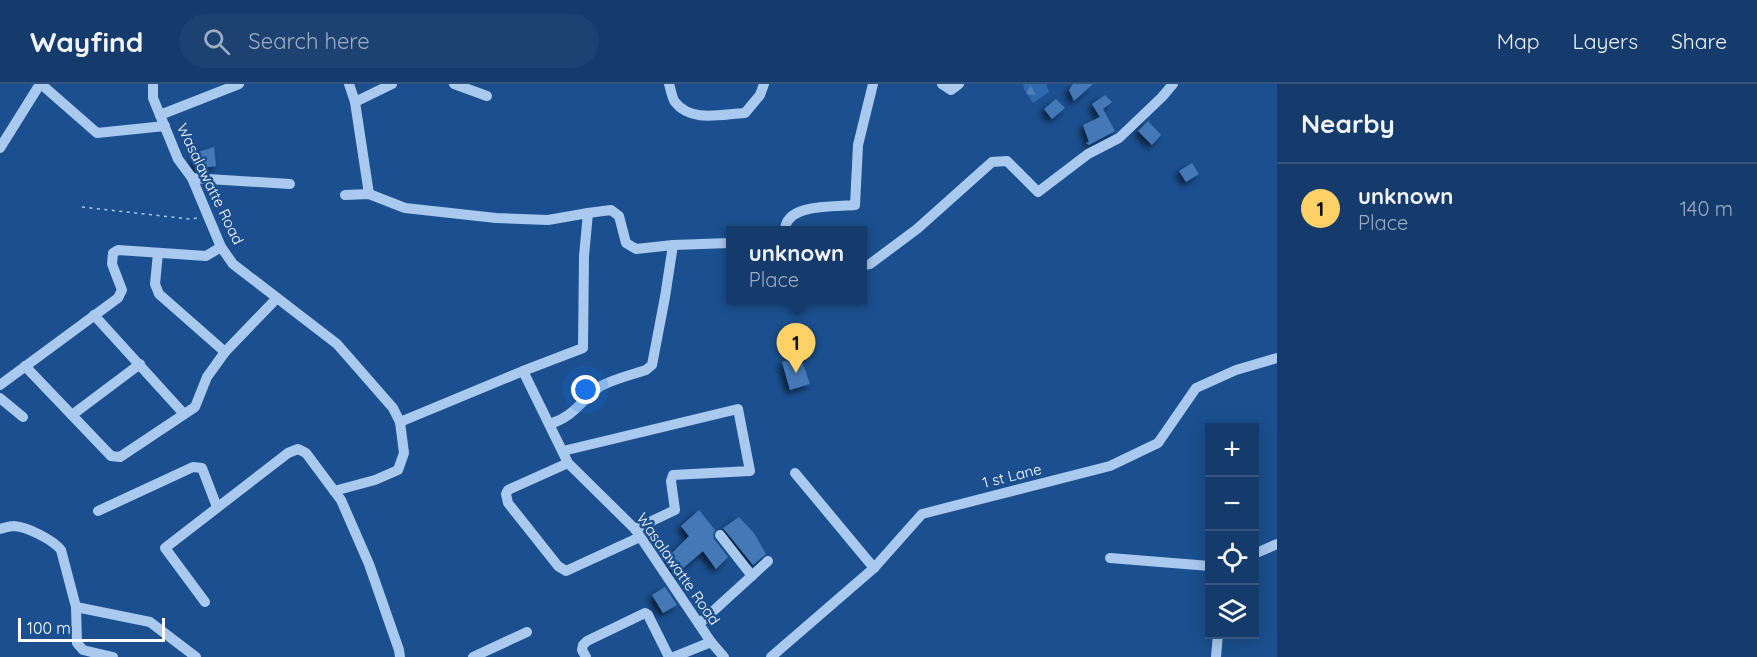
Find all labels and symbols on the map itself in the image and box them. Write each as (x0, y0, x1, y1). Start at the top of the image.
street label: Wasalawatte Road (173, 120, 248, 247)
pin: 1 (776, 324, 816, 373)
your location (571, 375, 600, 404)
street label: 1 st Lane (980, 459, 1043, 492)
street label: Wasalawatte Road (633, 509, 724, 628)
scale bar (18, 615, 165, 642)

